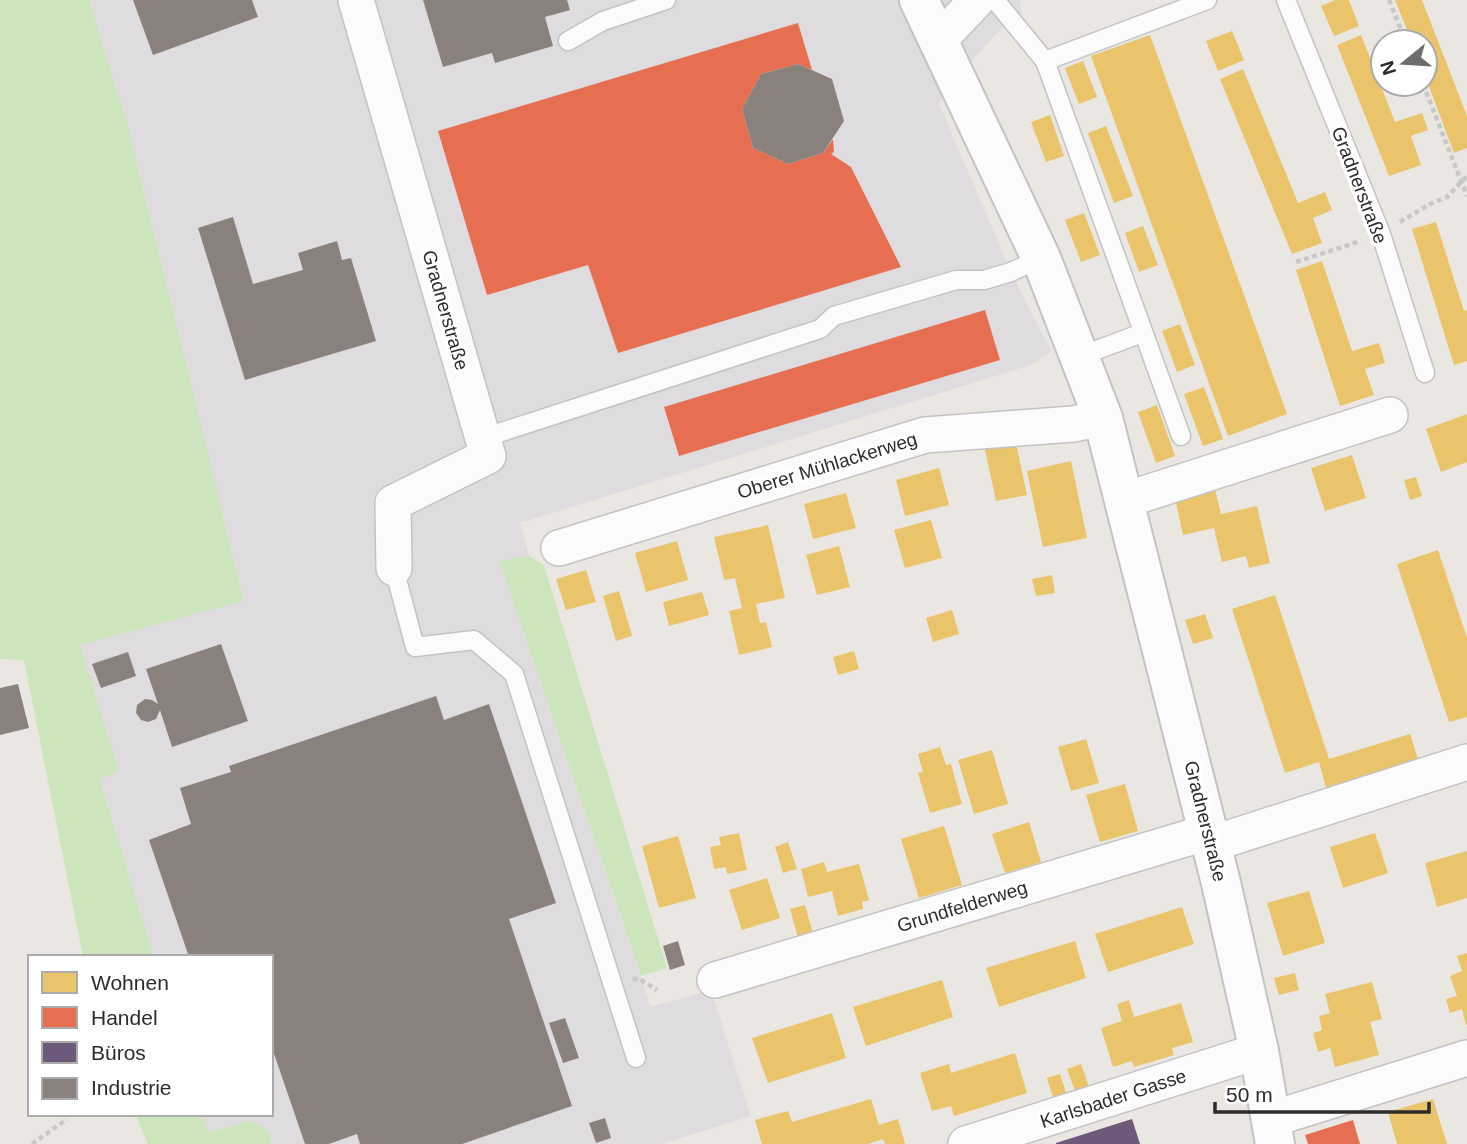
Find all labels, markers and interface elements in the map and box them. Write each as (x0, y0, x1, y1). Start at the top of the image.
north arrow (1369, 28, 1439, 98)
text: N (1376, 58, 1400, 78)
street label: Gradnerstraße (1328, 124, 1391, 247)
street label: Gradnerstraße (418, 248, 473, 372)
street label: Oberer Mühlackerweg (735, 428, 920, 503)
street label: Gradnerstraße (1180, 759, 1231, 884)
street label: Grundfelderweg (894, 877, 1030, 936)
legend (28, 955, 273, 1116)
text: Wohnen (91, 971, 169, 994)
text: Handel (91, 1006, 158, 1029)
text: Büros (91, 1041, 146, 1064)
street label: Karlsbader Gasse (1038, 1065, 1189, 1132)
scale bar (1215, 1070, 1428, 1114)
text: Industrie (91, 1076, 172, 1099)
text: 50 m (1226, 1083, 1273, 1106)

